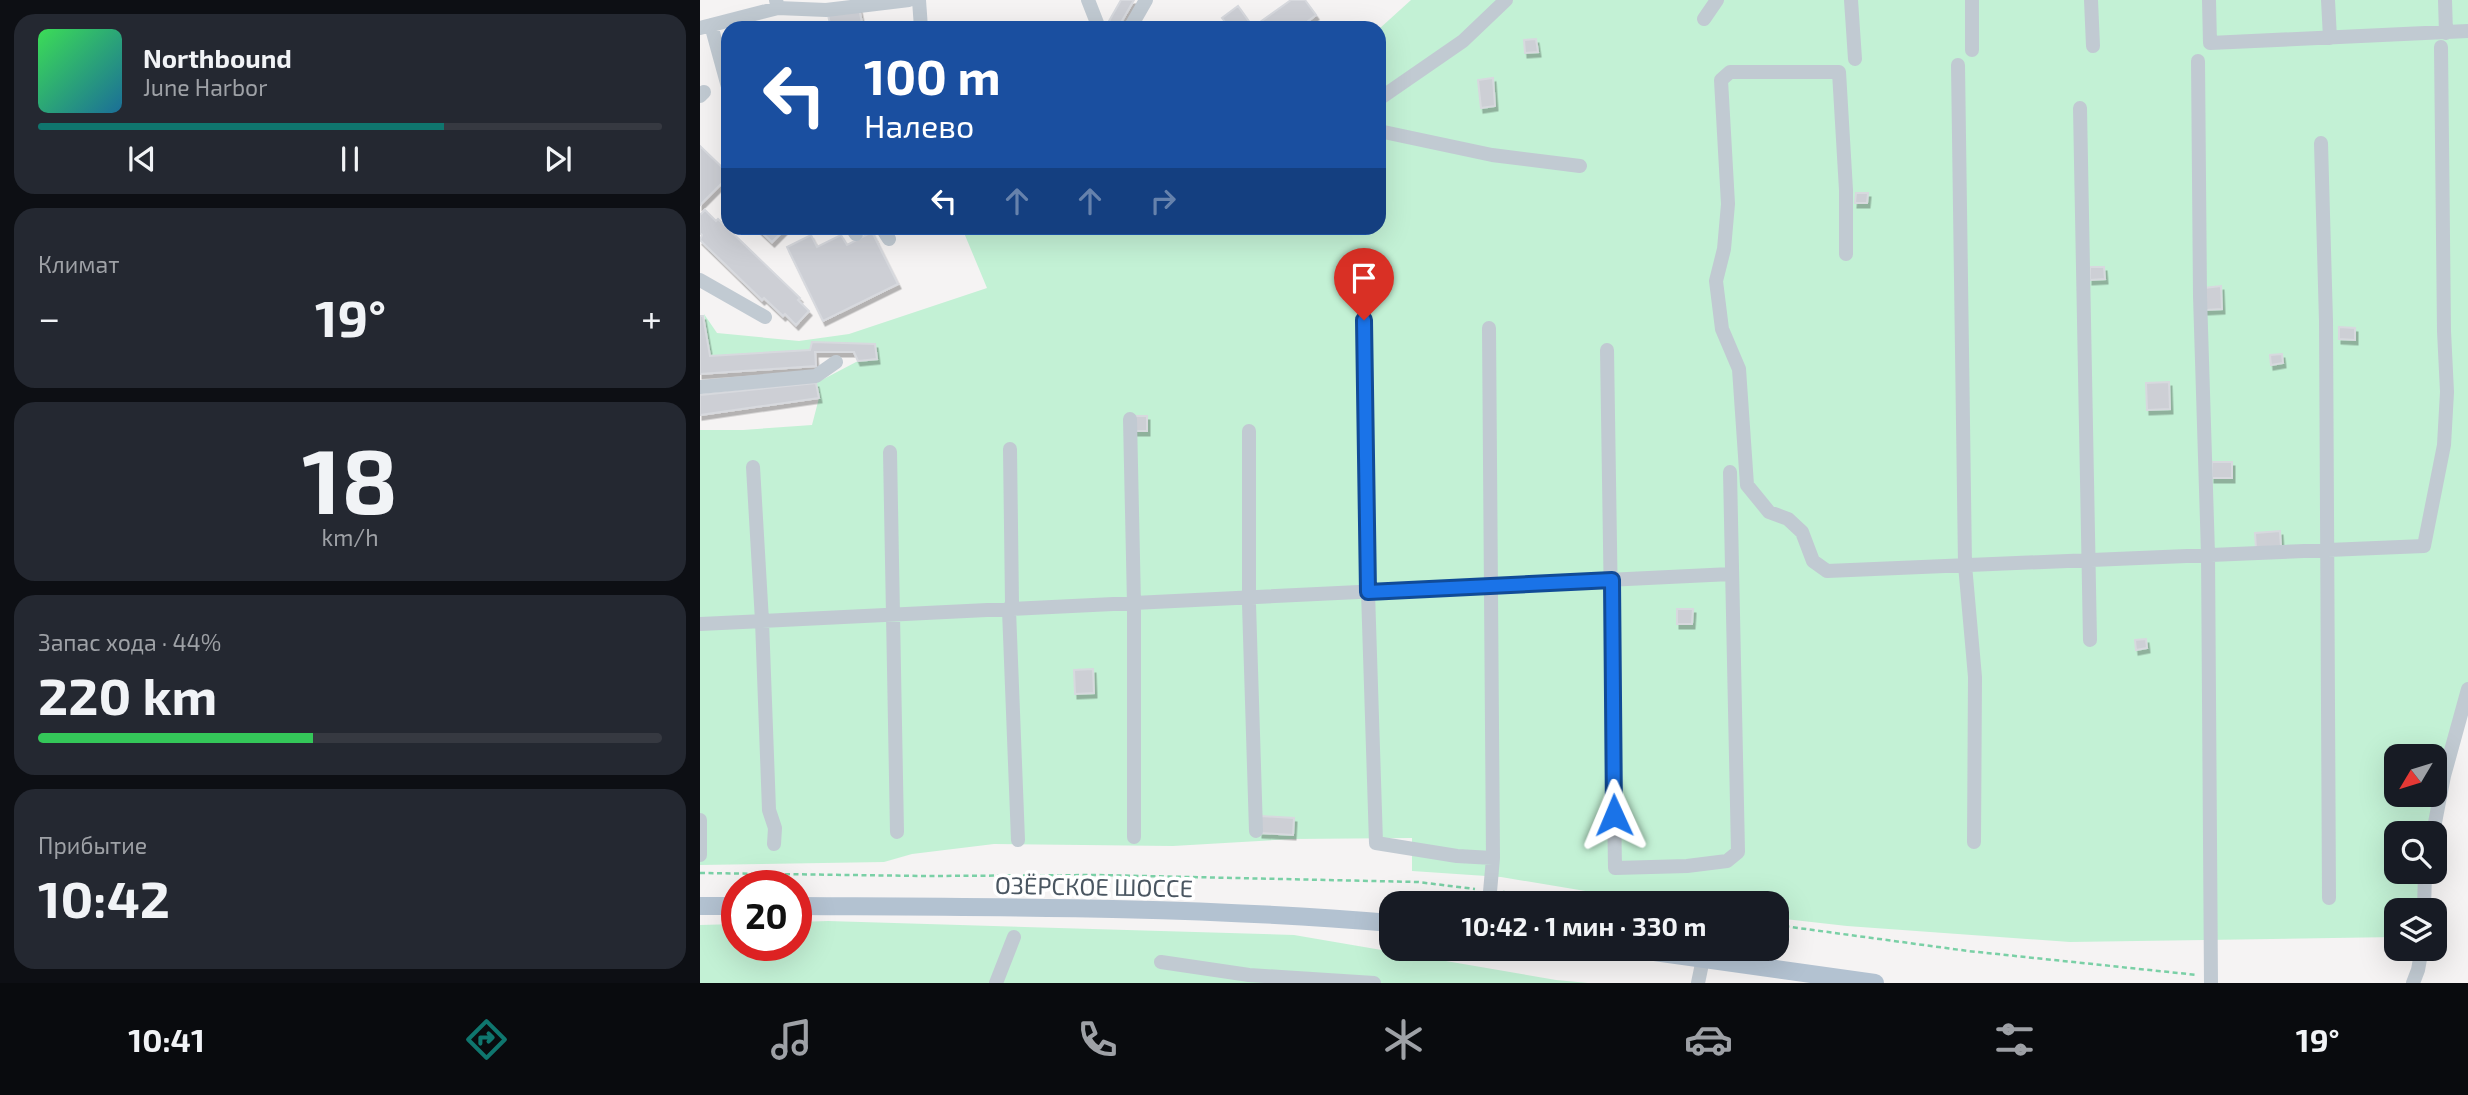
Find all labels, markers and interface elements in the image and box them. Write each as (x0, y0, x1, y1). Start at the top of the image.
text: Northbound (143, 42, 292, 73)
text: 100 m (864, 46, 1001, 105)
icon: left (749, 49, 840, 140)
text: June Harbor (143, 73, 267, 101)
text: Налево (864, 106, 974, 144)
icon: previous (123, 140, 161, 178)
icon: pause (331, 140, 369, 178)
icon: next (539, 140, 577, 178)
icon: left (925, 182, 963, 220)
icon: ahead (998, 182, 1036, 220)
icon: ahead (1071, 182, 1109, 220)
icon: right (1144, 182, 1182, 220)
pin (1334, 248, 1394, 320)
text: Климат (38, 250, 119, 278)
icon: arrive (1345, 259, 1383, 297)
text: 19° (315, 285, 386, 347)
text: − (38, 294, 60, 340)
text: + (641, 294, 662, 340)
text: 18 (302, 423, 398, 532)
text: km/h (321, 523, 379, 551)
text: Запас хода · 44% (38, 628, 221, 656)
text: 220 km (38, 663, 217, 725)
north arrow (2384, 744, 2446, 807)
map controls (2384, 744, 2447, 961)
position arrow (1577, 778, 1651, 852)
button: search (2384, 821, 2447, 884)
text: Прибытие (38, 831, 147, 859)
text: 10:42 (38, 866, 170, 928)
speed limit sign: 20 (721, 870, 812, 961)
street label: ОЗЁРСКОЕ ШОССЕ (995, 870, 1193, 902)
button: layers (2384, 898, 2447, 961)
text: 10:42 · 1 мин · 330 m (1462, 910, 1706, 941)
icon: directions (462, 1015, 511, 1064)
icon: music (767, 1015, 816, 1064)
icon: phone (1073, 1015, 1122, 1064)
icon: climate (1379, 1015, 1428, 1064)
icon: car (1684, 1015, 1733, 1064)
icon: filters (1990, 1015, 2039, 1064)
text: 10:41 (128, 1020, 205, 1058)
text: 19° (2296, 1020, 2340, 1058)

